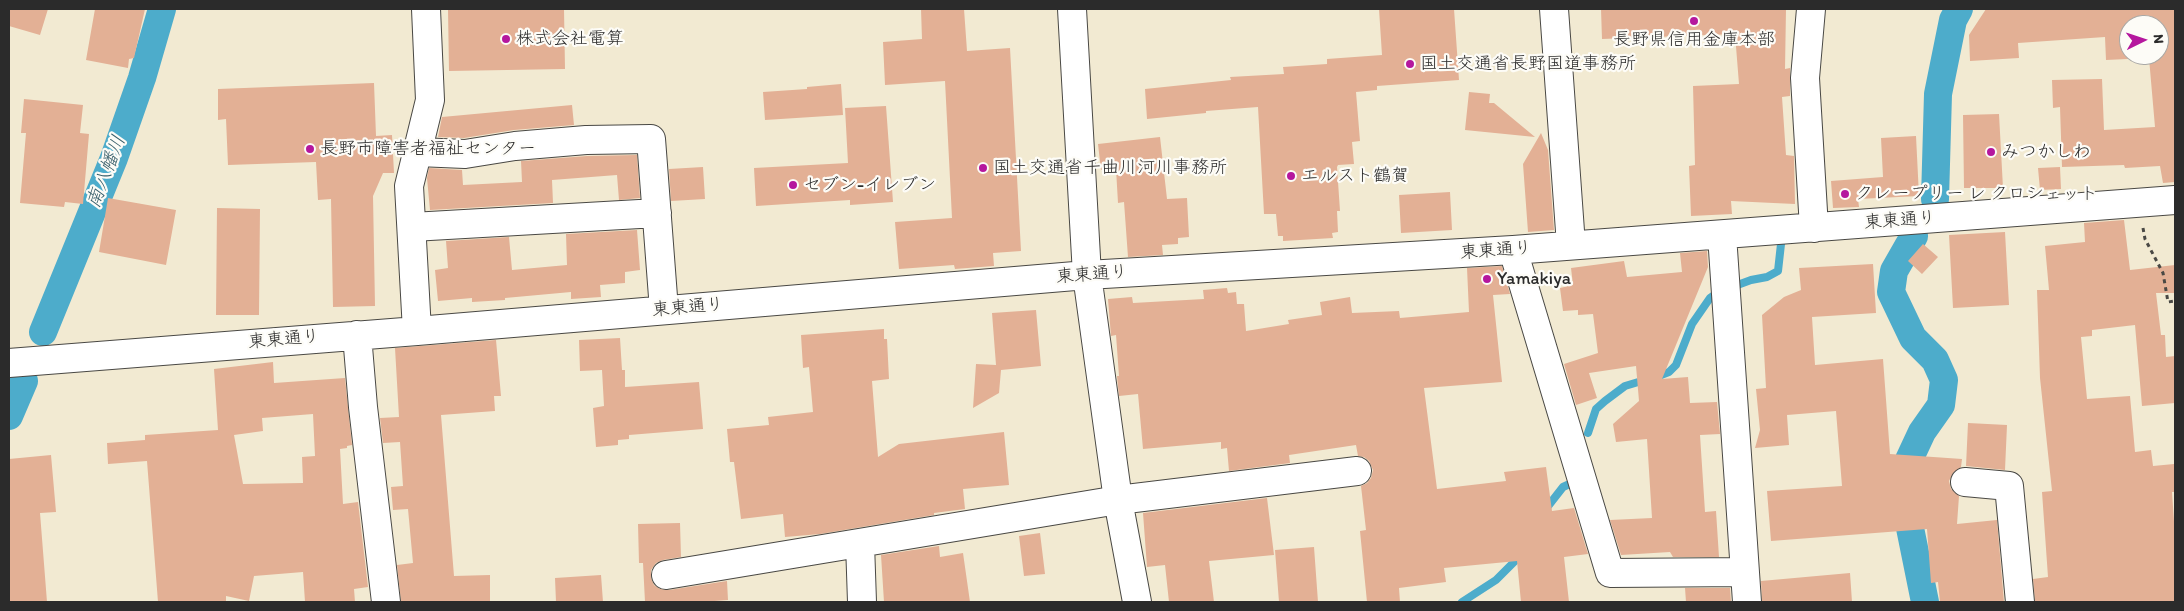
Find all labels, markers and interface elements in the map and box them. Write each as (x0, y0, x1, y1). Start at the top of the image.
marker: 長野県信用金庫本部 (1688, 15, 1700, 27)
north arrow (2119, 15, 2169, 65)
place label: 株式会社電算 (516, 28, 624, 50)
place label: 長野県信用金庫本部 (1613, 29, 1775, 51)
marker: 株式会社電算 (500, 33, 512, 45)
text: N (2150, 34, 2167, 44)
place label: 国土交通省長野国道事務所 (1420, 53, 1636, 75)
marker: 国土交通省長野国道事務所 (1404, 58, 1416, 70)
water label: 南八幡川 (83, 132, 131, 212)
place label: 長野市障害者福祉センター (320, 138, 536, 160)
place label: みつかしわ (2001, 141, 2091, 163)
marker: 長野市障害者福祉センター (304, 143, 316, 155)
marker: みつかしわ (1985, 146, 1997, 158)
place label: 国土交通省千曲川河川事務所 (993, 157, 1227, 179)
marker: 国土交通省千曲川河川事務所 (977, 162, 989, 174)
place label: エルスト鶴賀 (1301, 165, 1409, 187)
marker: エルスト鶴賀 (1285, 170, 1297, 182)
place label: セブン-イレブン (803, 174, 936, 196)
marker: セブン-イレブン (787, 179, 799, 191)
place label: クレープリー レ クロシェット (1855, 183, 2098, 205)
marker: クレープリー レ クロシェット (1839, 188, 1851, 200)
street label: 東東通り (1863, 208, 1937, 234)
street label: 東東通り (1459, 238, 1533, 264)
street label: 東東通り (1055, 262, 1129, 288)
place label: Yamakiya (1497, 268, 1571, 290)
marker: Yamakiya (1481, 273, 1493, 285)
street label: 東東通り (651, 294, 725, 322)
street label: 東東通り (247, 326, 321, 354)

